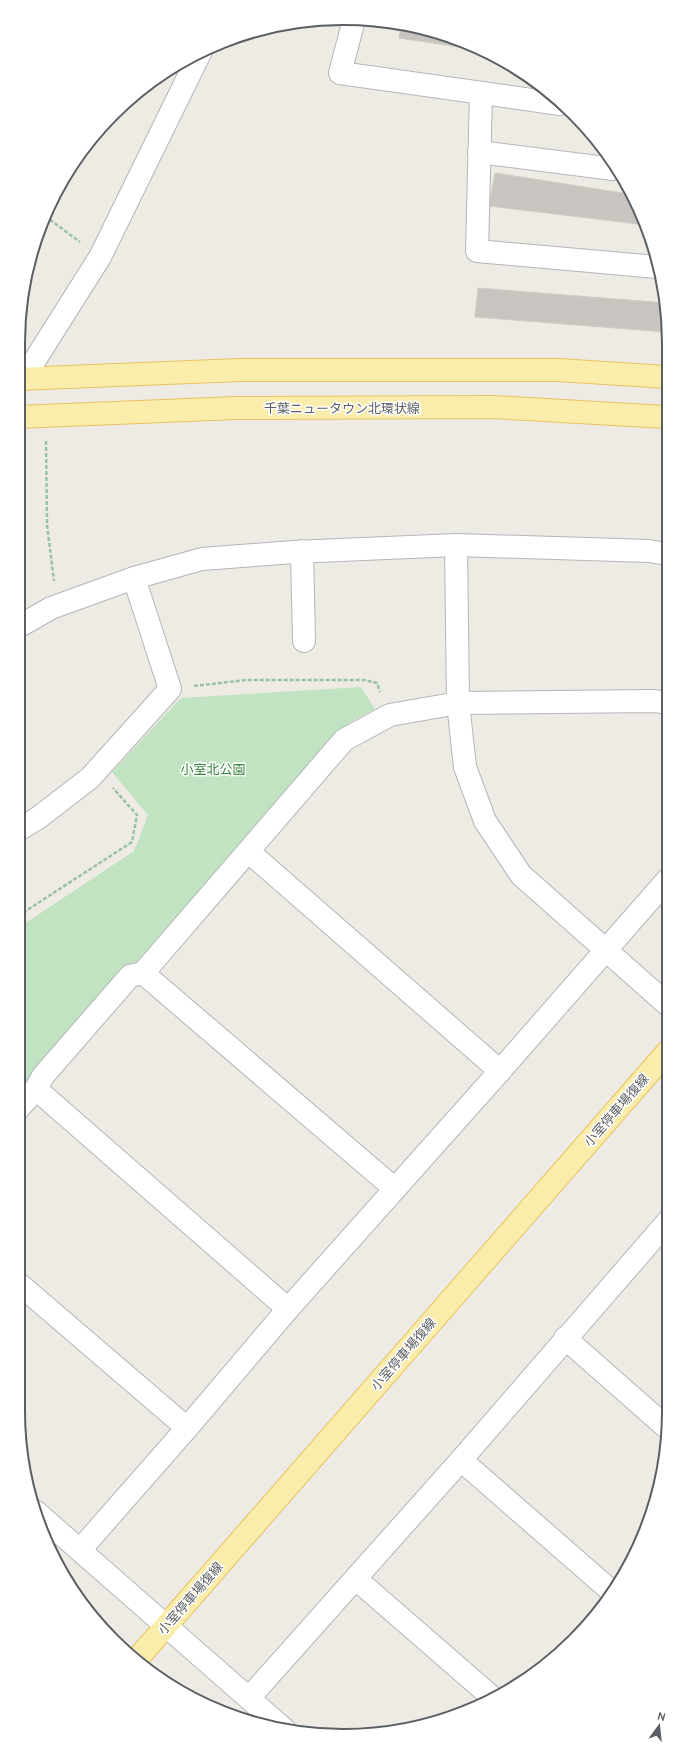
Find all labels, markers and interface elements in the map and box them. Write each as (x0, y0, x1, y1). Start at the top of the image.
street label: 千葉ニュータウン北環状線 (264, 400, 420, 416)
park label: 小室北公園 (180, 761, 246, 777)
street label: 小室停車場復線 (580, 1070, 652, 1150)
street label: 小室停車場復線 (367, 1314, 439, 1394)
street label: 小室停車場復線 (154, 1558, 226, 1638)
north arrow (639, 1706, 679, 1746)
text: N (656, 1709, 667, 1724)

